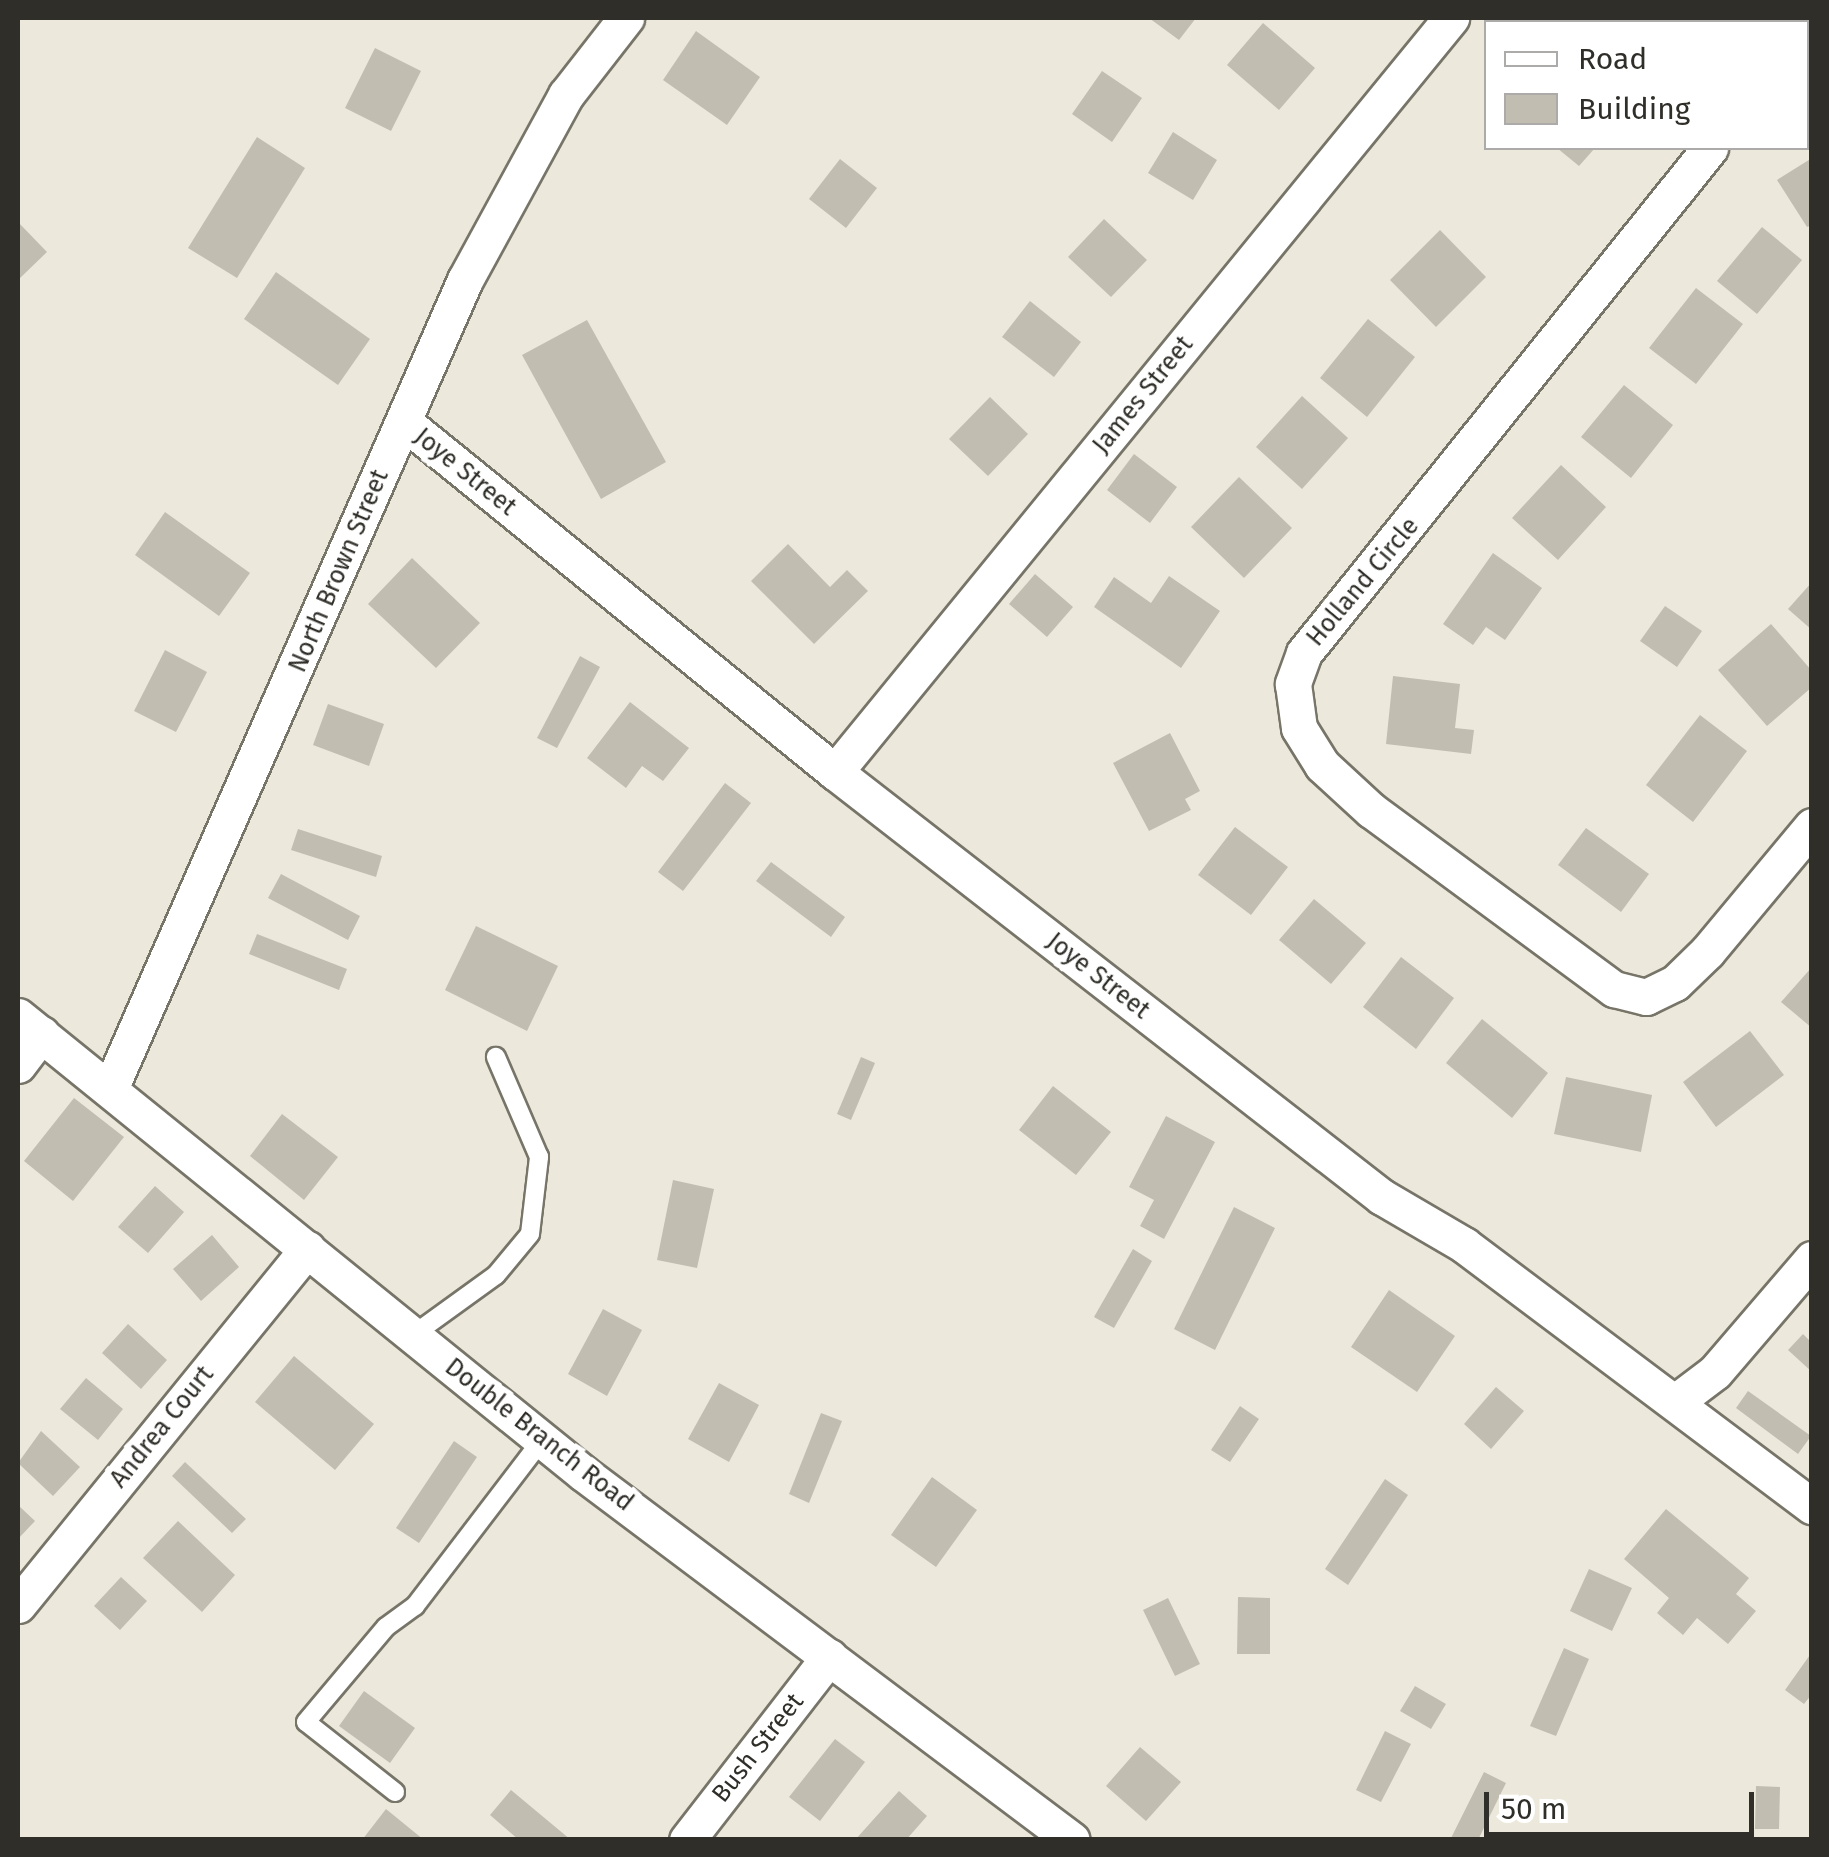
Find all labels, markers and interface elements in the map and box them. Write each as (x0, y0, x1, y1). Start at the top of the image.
legend (1484, 20, 1809, 150)
text: Road (1578, 41, 1647, 77)
text: Building (1578, 91, 1690, 127)
street label: James Street (1087, 330, 1199, 460)
street label: Joye Street (408, 422, 522, 522)
street label: North Brown Street (283, 465, 395, 677)
street label: Holland Circle (1301, 512, 1425, 652)
street label: Joye Street (1041, 927, 1155, 1025)
street label: Double Branch Road (439, 1352, 639, 1518)
street label: Andrea Court (104, 1360, 220, 1494)
street label: Bush Street (706, 1687, 810, 1809)
scale bar (1489, 1772, 1759, 1834)
text: 50 m (1501, 1791, 1566, 1827)

